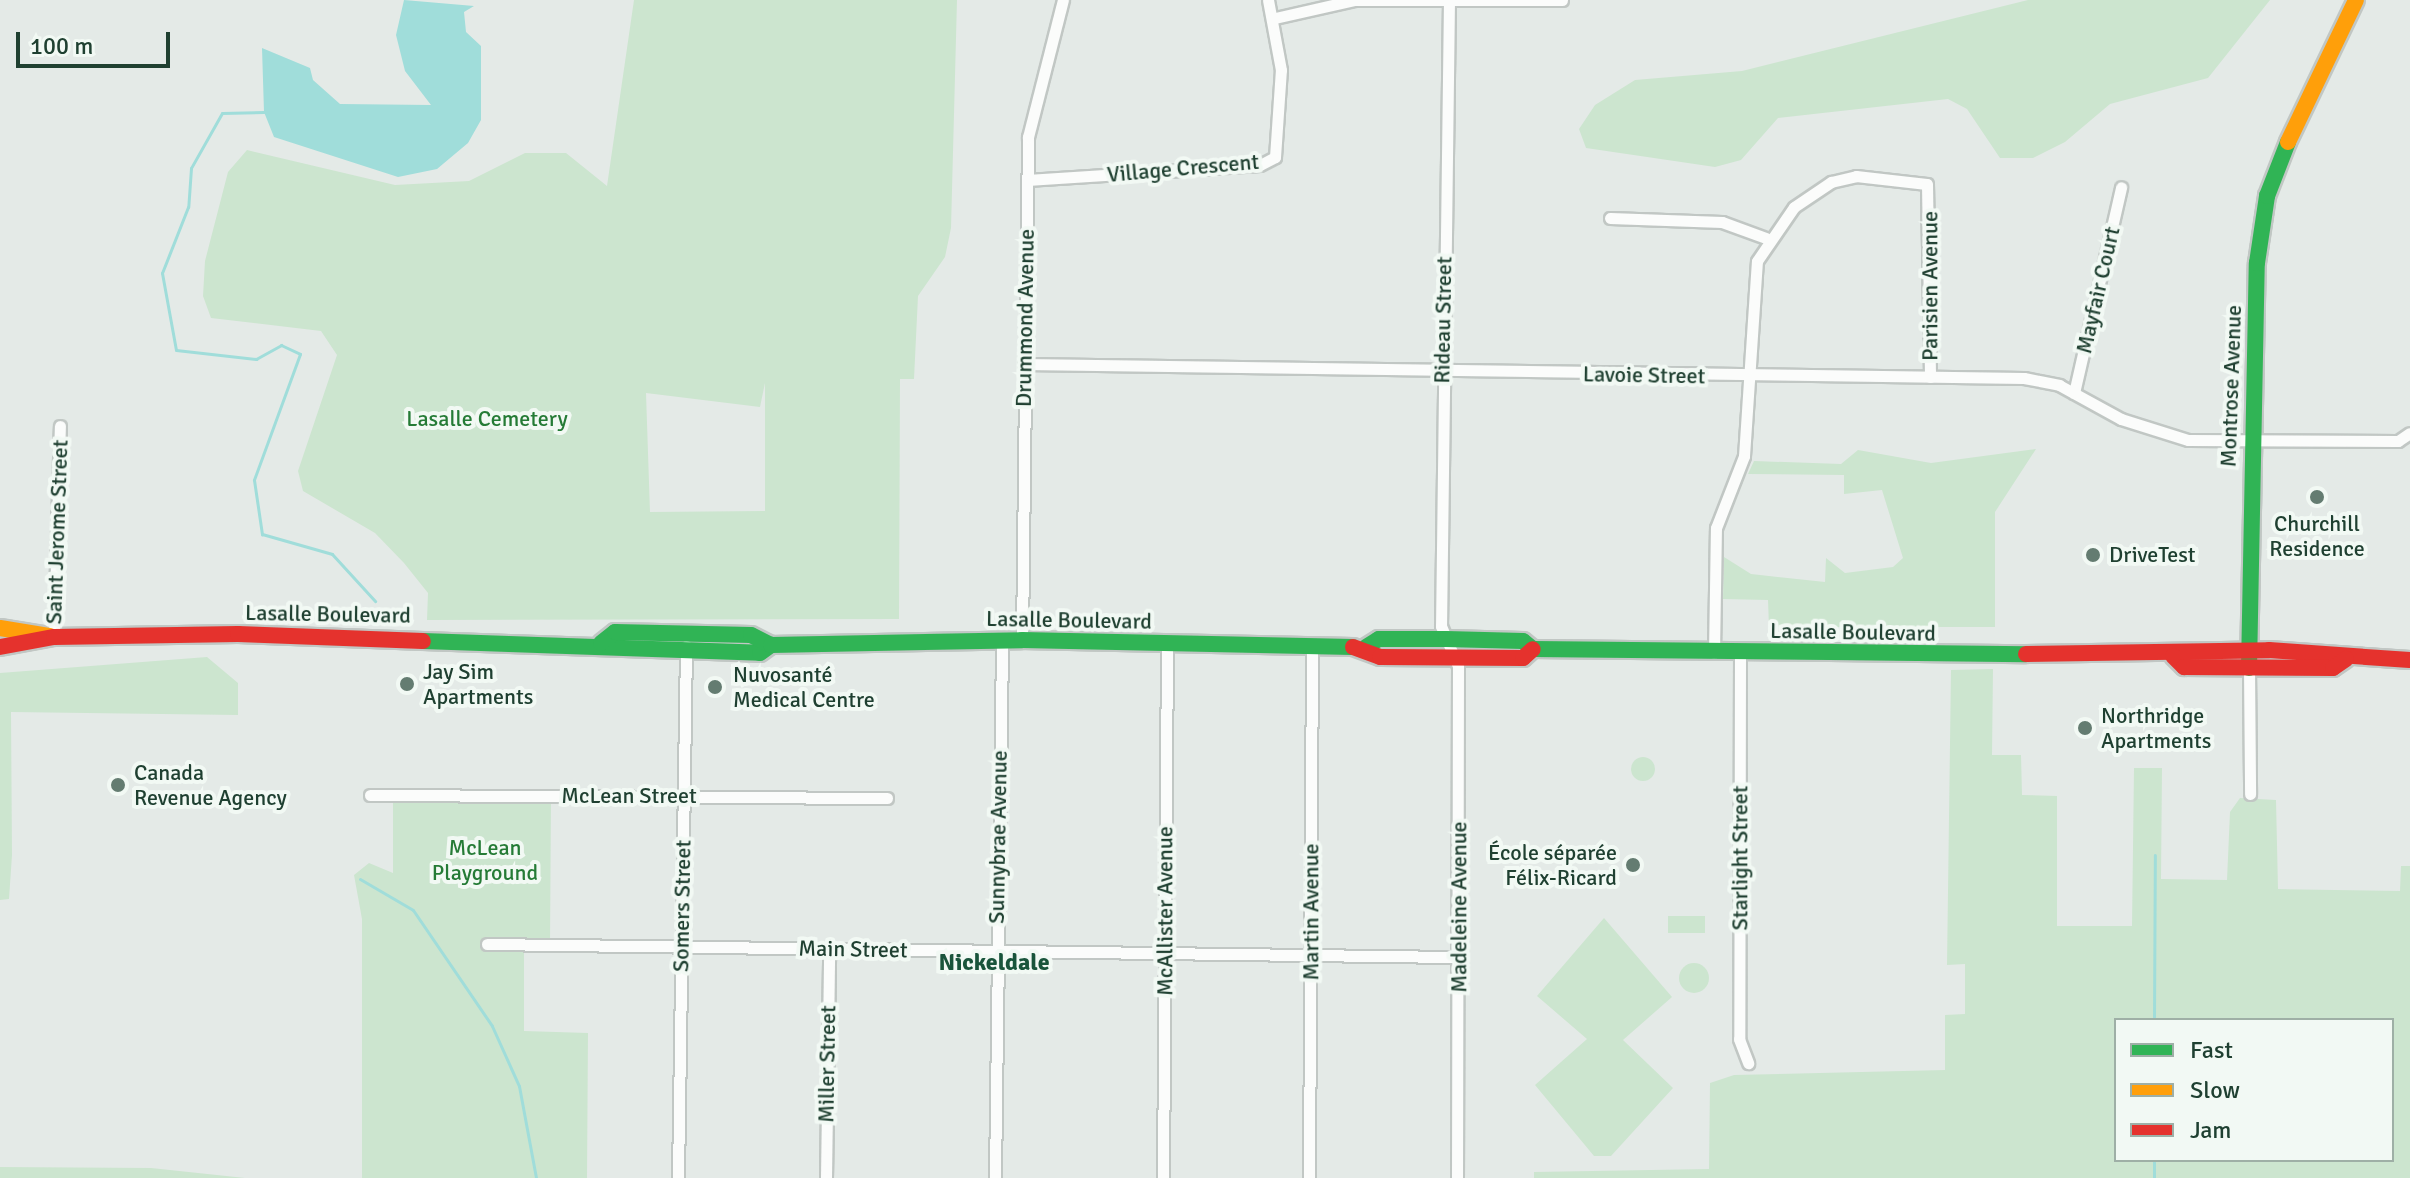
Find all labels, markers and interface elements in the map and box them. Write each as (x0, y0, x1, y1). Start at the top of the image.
scale bar (20, 16, 174, 66)
text: 100 m (30, 31, 93, 61)
street label: Village Crescent (1106, 148, 1260, 188)
street label: Parisien Avenue (1917, 211, 1943, 361)
street label: Mayfair Court (2071, 224, 2125, 356)
street label: Drummond Avenue (1010, 229, 1040, 407)
street label: Rideau Street (1429, 256, 1457, 384)
street label: Montrose Avenue (2215, 304, 2247, 468)
street label: Lavoie Street (1583, 361, 1705, 389)
park label: Lasalle Cemetery (406, 406, 568, 432)
street label: Saint Jerome Street (41, 439, 73, 625)
marker: Churchill Residence (2308, 488, 2326, 506)
place label: Churchill Residence (2269, 510, 2365, 562)
place label: DriveTest (2109, 542, 2196, 568)
marker: DriveTest (2084, 546, 2102, 564)
street label: Lasalle Boulevard (245, 599, 411, 629)
street label: Lasalle Boulevard (986, 605, 1152, 635)
street label: Lasalle Boulevard (1770, 617, 1936, 647)
place label: Jay Sim Apartments (423, 658, 533, 710)
place label: Nuvosanté Medical Centre (733, 661, 875, 712)
marker: Jay Sim Apartments (398, 675, 416, 693)
marker: Nuvosanté Medical Centre (704, 676, 726, 698)
place label: Northridge Apartments (2101, 702, 2211, 754)
marker: Northridge Apartments (2076, 719, 2094, 737)
street label: Sunnybrae Avenue (983, 750, 1013, 924)
place label: Canada Revenue Agency (134, 759, 287, 810)
marker: Canada Revenue Agency (109, 776, 127, 794)
street label: McLean Street (561, 783, 697, 809)
street label: Starlight Street (1727, 786, 1753, 930)
street label: Madeleine Avenue (1446, 821, 1472, 993)
street label: McAllister Avenue (1152, 826, 1178, 996)
park label: McLean Playground (432, 834, 538, 886)
place label: École séparée Félix-Ricard (1488, 839, 1617, 890)
street label: Somers Street (668, 840, 696, 972)
street label: Martin Avenue (1298, 844, 1324, 980)
marker: École séparée Félix-Ricard (1624, 856, 1642, 874)
street label: Main Street (798, 935, 908, 963)
district label: Nickeldale (938, 949, 1050, 977)
street label: Miller Street (813, 1005, 841, 1123)
legend (2114, 1018, 2394, 1162)
text: Fast (2190, 1035, 2233, 1065)
text: Slow (2190, 1075, 2240, 1105)
text: Jam (2190, 1115, 2231, 1145)

